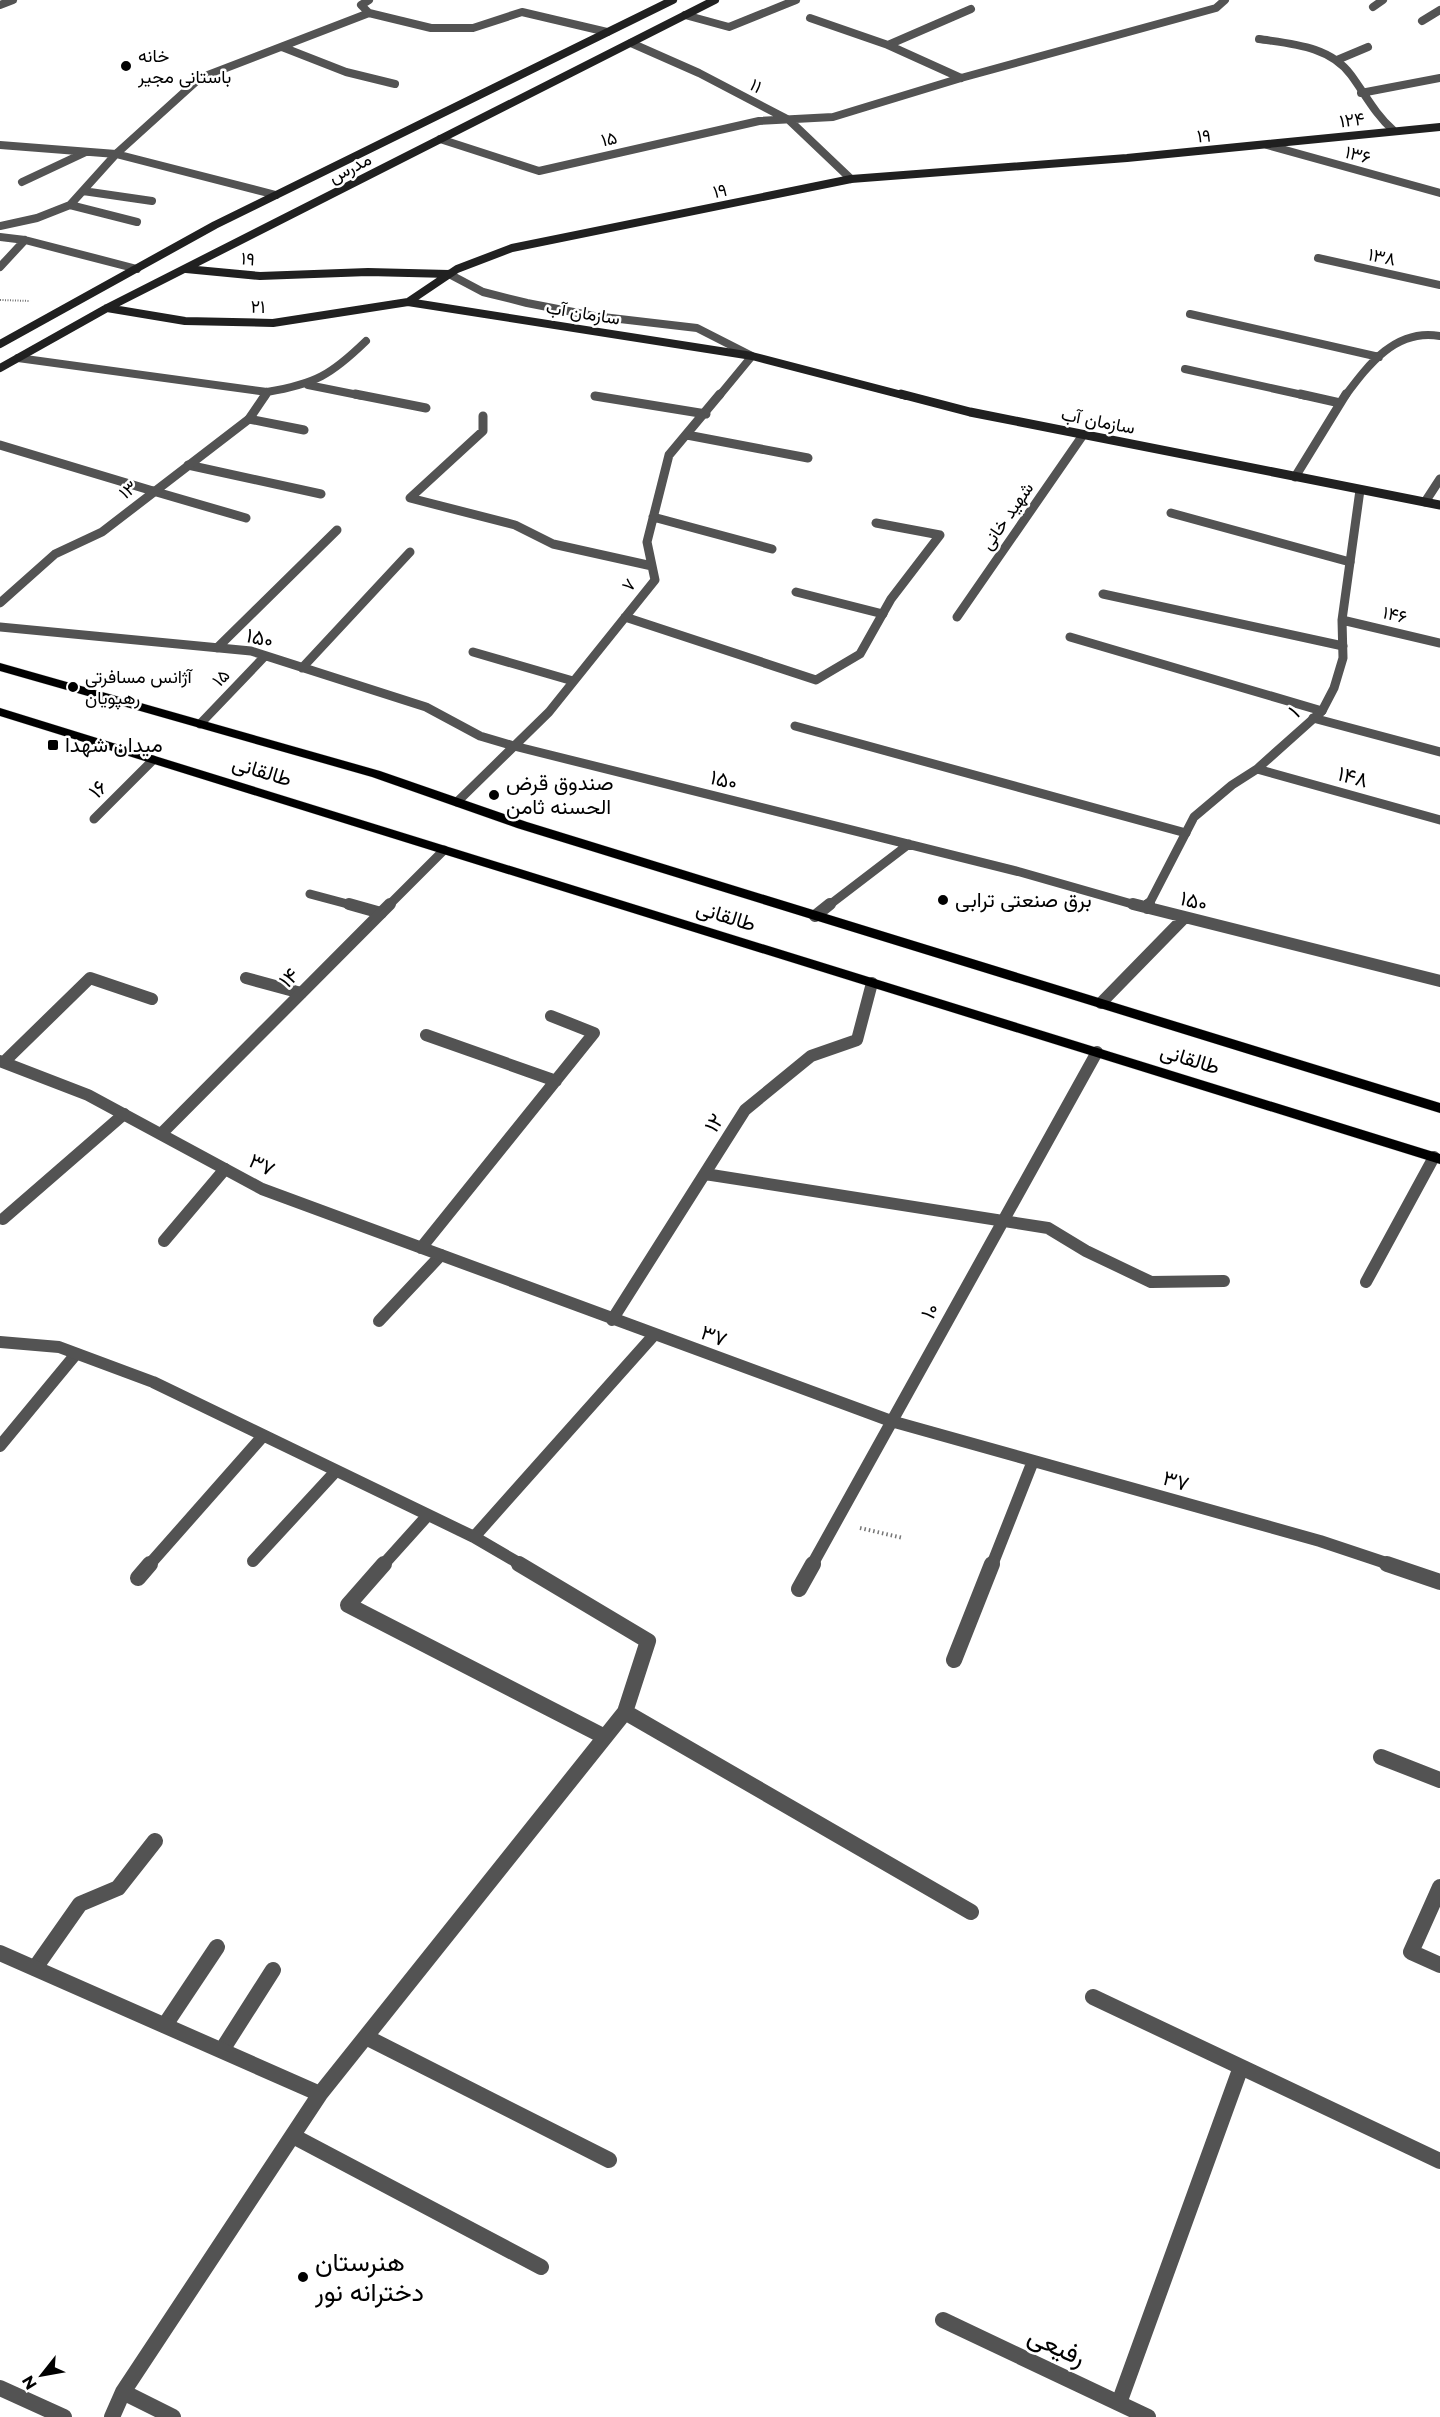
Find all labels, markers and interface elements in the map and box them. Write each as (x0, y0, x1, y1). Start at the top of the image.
place label: خانه باستانی مجیر (137, 45, 231, 88)
marker: خانه باستانی مجیر (119, 59, 133, 73)
street label: ۱۱ (746, 74, 766, 98)
street label: ۱۲۴ (1338, 108, 1366, 132)
street label: ۱۹ (1196, 124, 1212, 148)
street label: ۱۵ (599, 127, 619, 151)
street label: ۱۳۶ (1343, 141, 1374, 169)
street label: مدرس (325, 148, 375, 188)
street label: ۱۹ (711, 179, 729, 203)
street label: ۱۳۸ (1366, 243, 1398, 271)
street label: ۱۹ (240, 247, 256, 271)
street label: ۲۱ (250, 296, 266, 318)
street label: سازمان آب (544, 296, 622, 330)
street label: سازمان آب (1059, 403, 1137, 439)
street label: ۱۳ (114, 476, 142, 504)
street label: شهید خانی (976, 478, 1038, 554)
street label: ۷ (617, 574, 641, 596)
street label: ۱۴۶ (1381, 602, 1410, 628)
street label: ۱۵۰ (244, 622, 276, 653)
street label: ۱۵ (208, 665, 234, 691)
place label: آژانس مسافرتی رهپویان (85, 666, 193, 710)
marker: آژانس مسافرتی رهپویان (66, 680, 80, 694)
street label: ۱ (1283, 700, 1304, 723)
place label: میدان شهدا (65, 732, 163, 758)
marker: میدان شهدا (46, 738, 60, 752)
street label: طالقانی (229, 750, 295, 791)
street label: ۱۴۸ (1335, 761, 1371, 793)
street label: ۱۵۰ (708, 764, 740, 795)
place label: صندوق قرض الحسنه ثامن (506, 770, 613, 819)
street label: ۱۶ (83, 774, 112, 803)
marker: صندوق قرض الحسنه ثامن (487, 788, 501, 802)
street label: ۱۵۰ (1178, 885, 1210, 916)
place label: برق صنعتی ترابی (955, 887, 1092, 913)
marker: برق صنعتی ترابی (936, 893, 950, 907)
street label: طالقانی (693, 895, 759, 936)
street label: ۱۴ (273, 962, 304, 993)
street label: طالقانی (1157, 1038, 1223, 1079)
street label: ۱۲ (698, 1109, 729, 1137)
street label: ۳۷ (245, 1148, 279, 1182)
street label: ۱۰ (915, 1298, 944, 1323)
street label: ۳۷ (698, 1319, 731, 1352)
street label: ۳۷ (1160, 1465, 1192, 1496)
place label: هنرستان دخترانه نور (314, 2246, 424, 2308)
marker: هنرستان دخترانه نور (296, 2270, 310, 2284)
street label: رفیعی (1023, 2319, 1091, 2373)
north arrow (12, 2345, 72, 2405)
text: N (18, 2372, 41, 2393)

